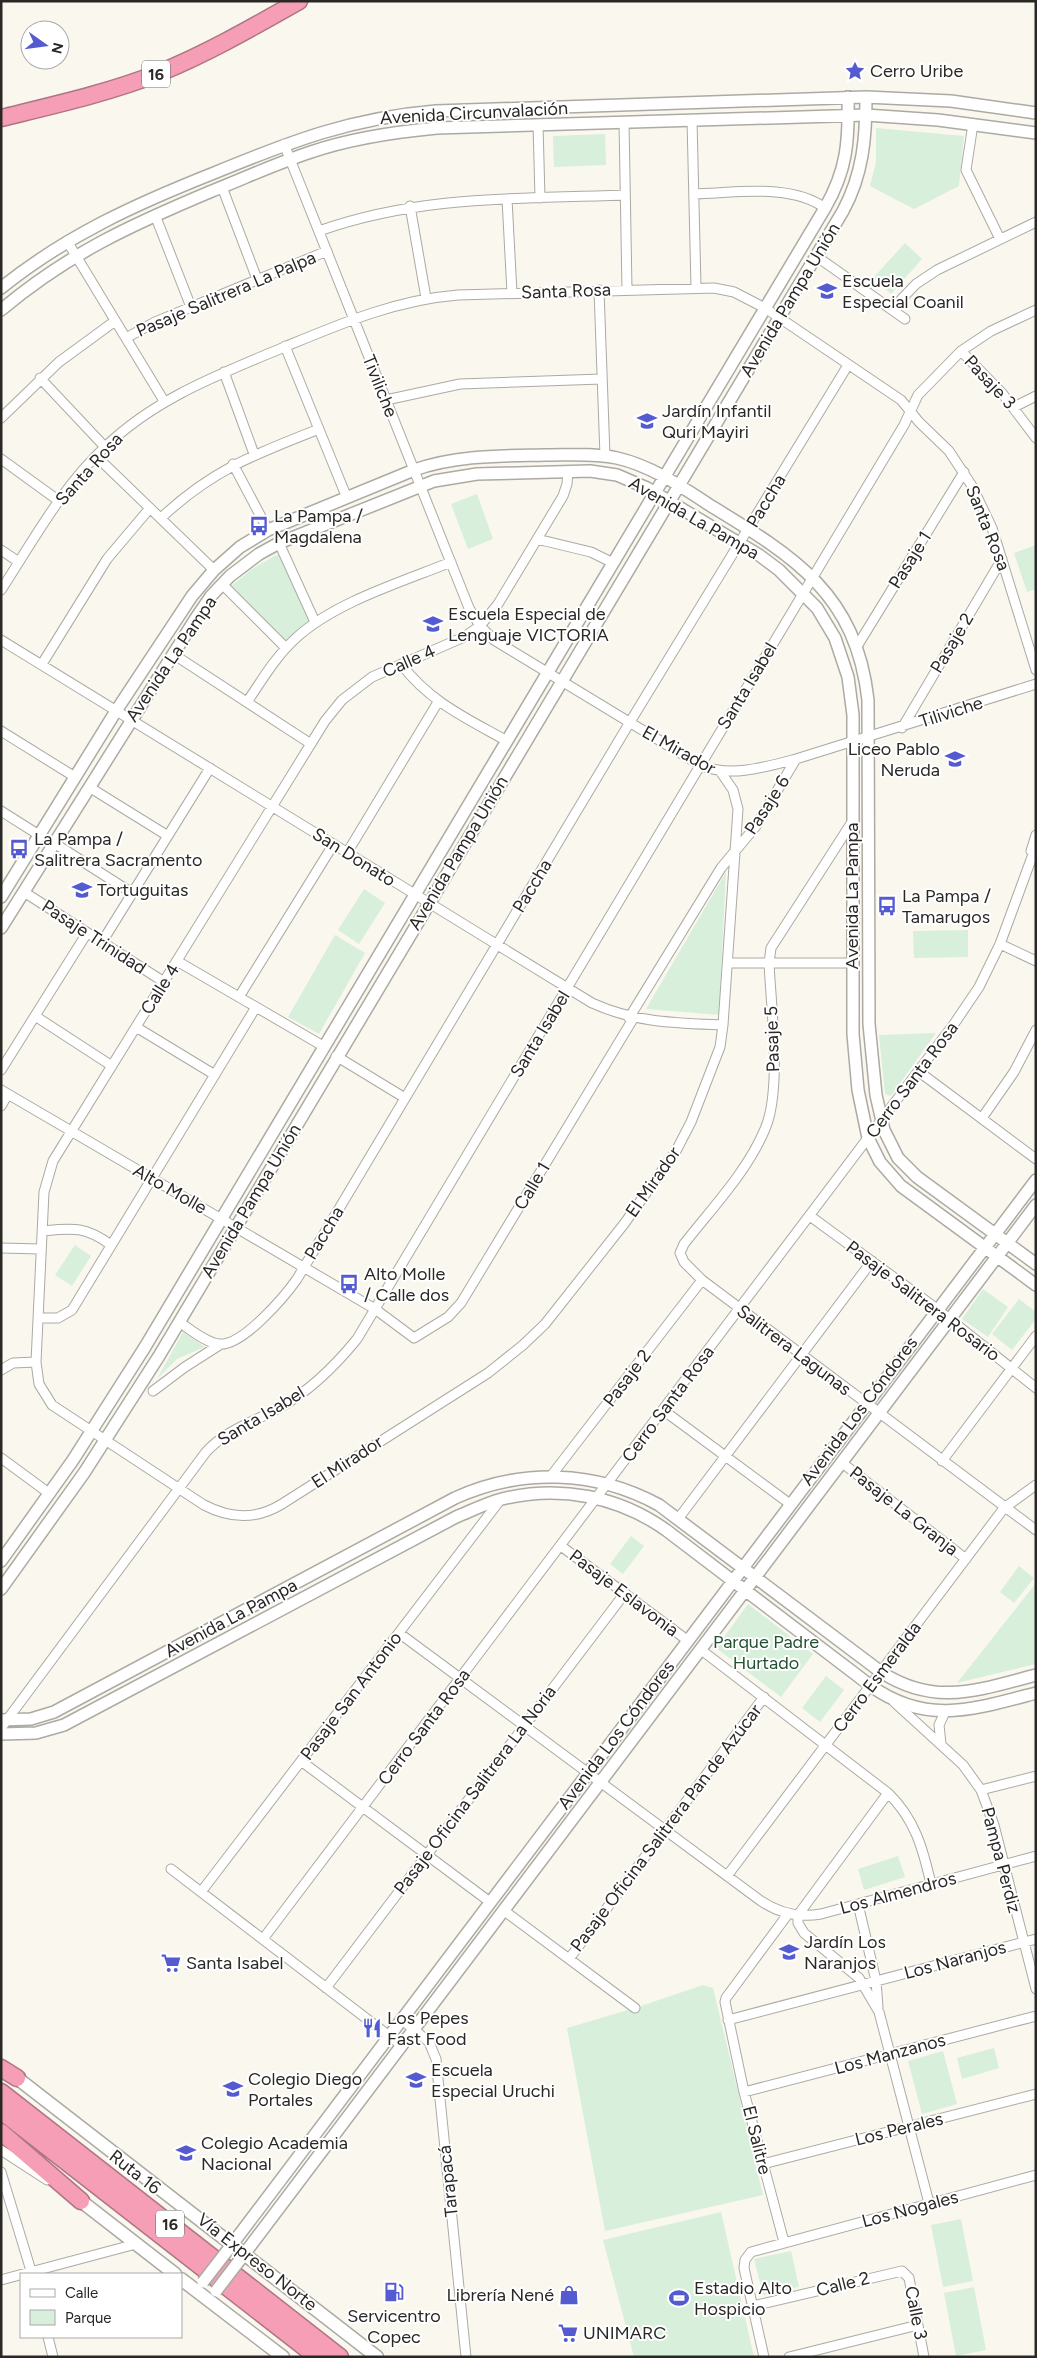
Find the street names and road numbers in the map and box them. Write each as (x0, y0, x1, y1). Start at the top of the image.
road number: 16 (142, 61, 170, 88)
street label: Avenida Circunvalación (379, 97, 569, 129)
street label: Avenida Pampa Unión (735, 219, 845, 381)
street label: Pasaje Salitrera La Palpa (133, 246, 319, 342)
street label: Santa Rosa (521, 278, 611, 304)
street label: Pasaje 3 (959, 350, 1021, 414)
street label: Tiviliche (358, 352, 403, 421)
street label: Santa Rosa (51, 428, 127, 510)
street label: Paccha (742, 470, 790, 532)
street label: Avenida La Pampa (625, 472, 763, 564)
street label: Santa Rosa (961, 482, 1015, 574)
street label: Pasaje 1 (884, 527, 936, 593)
street label: Avenida La Pampa (121, 592, 221, 726)
street label: Pasaje 2 (926, 609, 978, 677)
street label: Santa Isabel (712, 639, 782, 733)
street label: Calle 4 (379, 640, 439, 682)
street label: Tiliviche (916, 691, 986, 733)
street label: El Mirador (638, 721, 720, 779)
street label: Pasaje 6 (740, 771, 794, 839)
street label: Avenida Pampa Unión (403, 772, 513, 934)
street label: San Donato (308, 823, 400, 891)
street label: Avenida La Pampa (841, 823, 863, 969)
street label: Paccha (508, 855, 556, 917)
street label: Pasaje Trinidad (38, 895, 150, 979)
street label: Calle 4 (136, 960, 184, 1018)
street label: Santa Isabel (505, 987, 575, 1081)
street label: Pasaje 5 (760, 1005, 784, 1073)
street label: Cerro Santa Rosa (861, 1018, 963, 1142)
street label: Avenida Pampa Unión (196, 1120, 306, 1282)
street label: El Mirador (621, 1143, 685, 1221)
street label: Calle 1 (509, 1158, 555, 1214)
street label: Alto Molle (129, 1159, 211, 1219)
street label: Paccha (300, 1202, 348, 1264)
street label: Pasaje Salitrera Rosario (842, 1236, 1004, 1366)
street label: Salitrera Lagunas (732, 1300, 856, 1400)
street label: Avenida Los Cóndores (796, 1332, 922, 1490)
street label: Cerro Santa Rosa (617, 1342, 719, 1466)
street label: Pasaje 2 (598, 1345, 656, 1411)
street label: Santa Isabel (214, 1381, 308, 1451)
street label: El Mirador (307, 1431, 387, 1493)
street label: Pasaje La Granja (845, 1462, 963, 1560)
street label: Pasaje Eslavonia (565, 1545, 683, 1641)
street label: Avenida La Pampa (161, 1574, 301, 1662)
street label: Cerro Esmeralda (828, 1617, 926, 1737)
street label: Pasaje San Antonio (296, 1628, 406, 1764)
street label: Avenida Los Cóndores (553, 1656, 679, 1814)
street label: Cerro Santa Rosa (373, 1665, 475, 1789)
street label: Pasaje Oficina Salitrera La Noria (389, 1681, 561, 1899)
street label: Pasaje Oficina Salitrera Pan de Azúcar (566, 1700, 766, 1956)
street label: Pampa Perdiz (976, 1805, 1026, 1916)
street label: Los Almendros (837, 1867, 959, 1919)
street label: Los Naranjos (902, 1936, 1008, 1984)
street label: Los Manzanos (832, 2029, 948, 2079)
street label: El Salitre (738, 2103, 776, 2177)
street label: Los Perales (853, 2107, 945, 2151)
street label: Tarapacá (433, 2144, 463, 2218)
street label: Ruta 16 (105, 2145, 165, 2199)
street label: Los Nogales (859, 2186, 961, 2232)
street label: Vía Expreso Norte (193, 2208, 322, 2316)
road number: 16 (156, 2210, 184, 2238)
street label: Calle 2 (814, 2267, 872, 2301)
street label: Calle 3 (900, 2284, 932, 2342)

